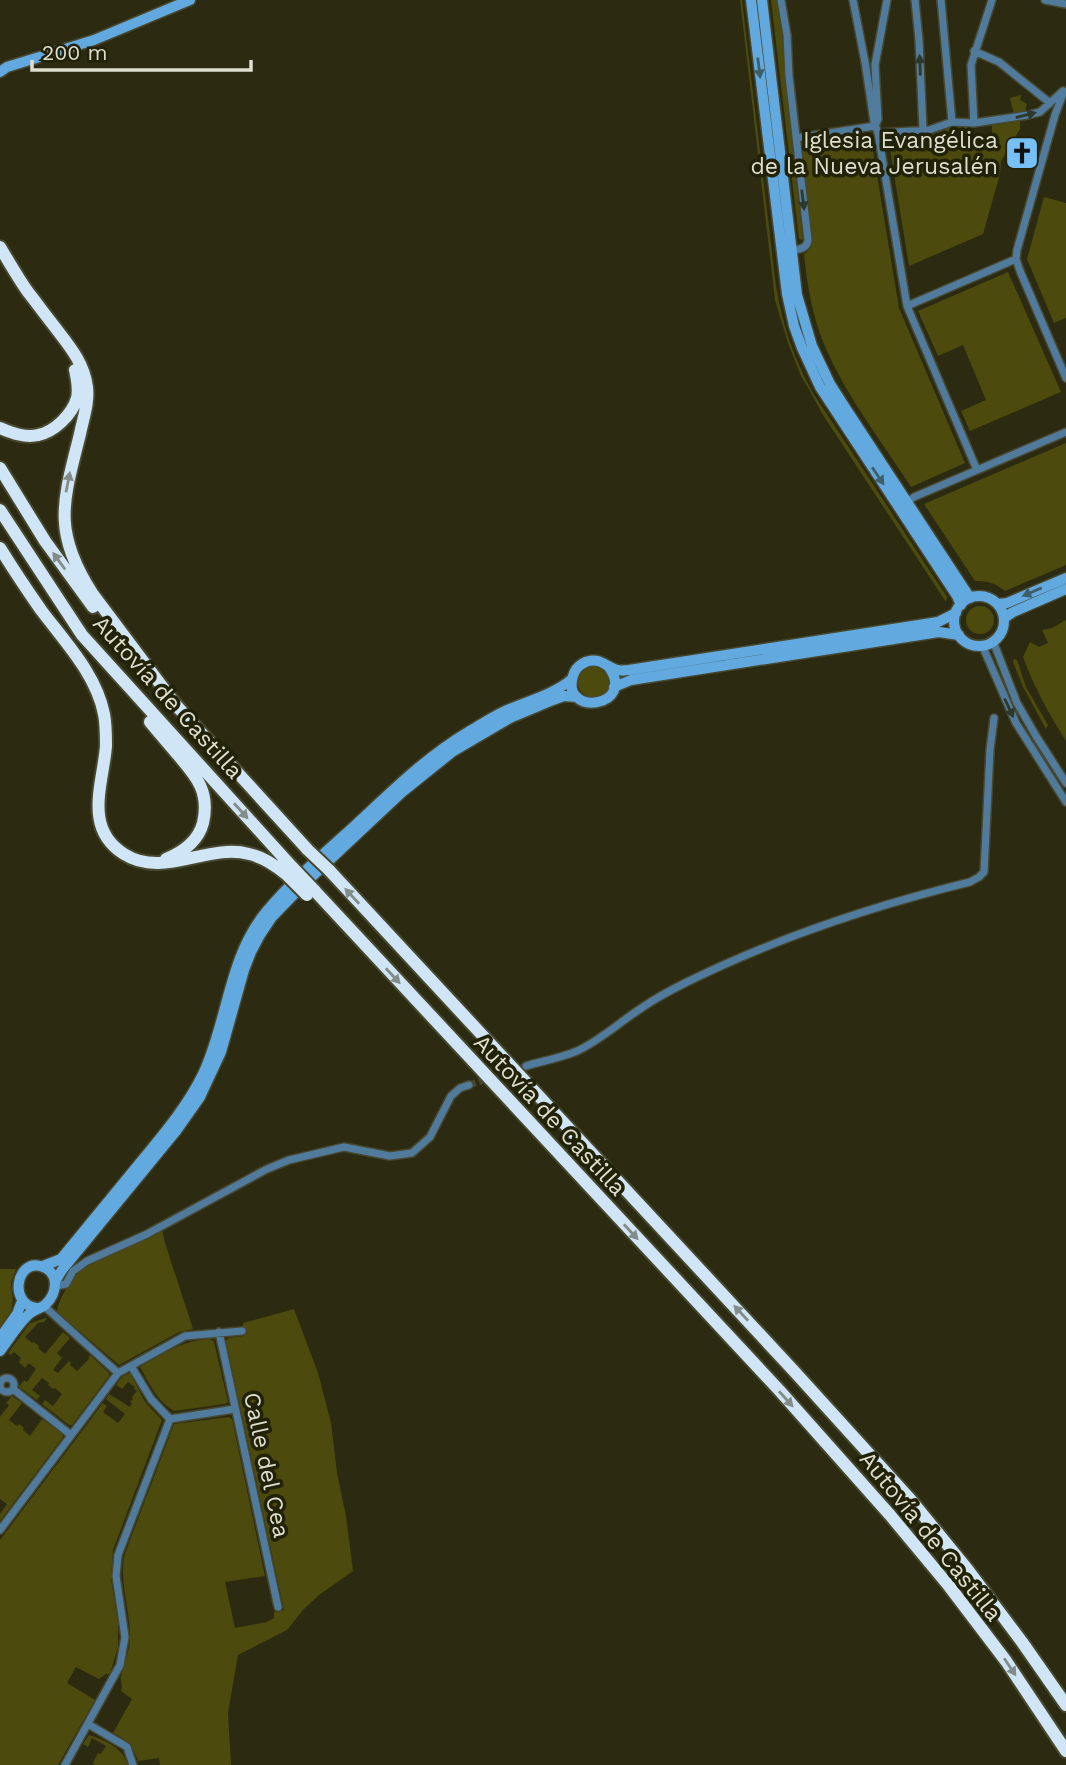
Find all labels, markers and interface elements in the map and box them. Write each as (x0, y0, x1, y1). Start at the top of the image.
scale bar (32, 28, 250, 72)
text: 200 m (42, 40, 108, 65)
one-way arrow (915, 54, 926, 76)
one-way arrow (754, 57, 765, 79)
one-way arrow (1015, 109, 1037, 120)
place label: Iglesia Evangélica de la Nueva Jerusalén (750, 127, 998, 180)
church icon: Iglesia Evangélica de la Nueva Jerusalén (1003, 134, 1041, 172)
one-way arrow (797, 189, 808, 211)
one-way arrow (871, 467, 885, 485)
one-way arrow (63, 471, 74, 493)
one-way arrow (52, 552, 66, 570)
one-way arrow (1022, 586, 1042, 598)
street label: Autovía de Castilla (87, 610, 248, 785)
one-way arrow (1003, 698, 1015, 718)
one-way arrow (233, 802, 249, 819)
one-way arrow (345, 888, 361, 905)
one-way arrow (384, 967, 400, 984)
street label: Autovía de Castilla (468, 1029, 631, 1201)
one-way arrow (623, 1223, 639, 1240)
one-way arrow (733, 1304, 749, 1322)
street label: Calle del Cea (238, 1390, 295, 1540)
one-way arrow (778, 1390, 794, 1407)
street label: Autovía de Castilla (854, 1446, 1007, 1627)
one-way arrow (1003, 1658, 1016, 1677)

